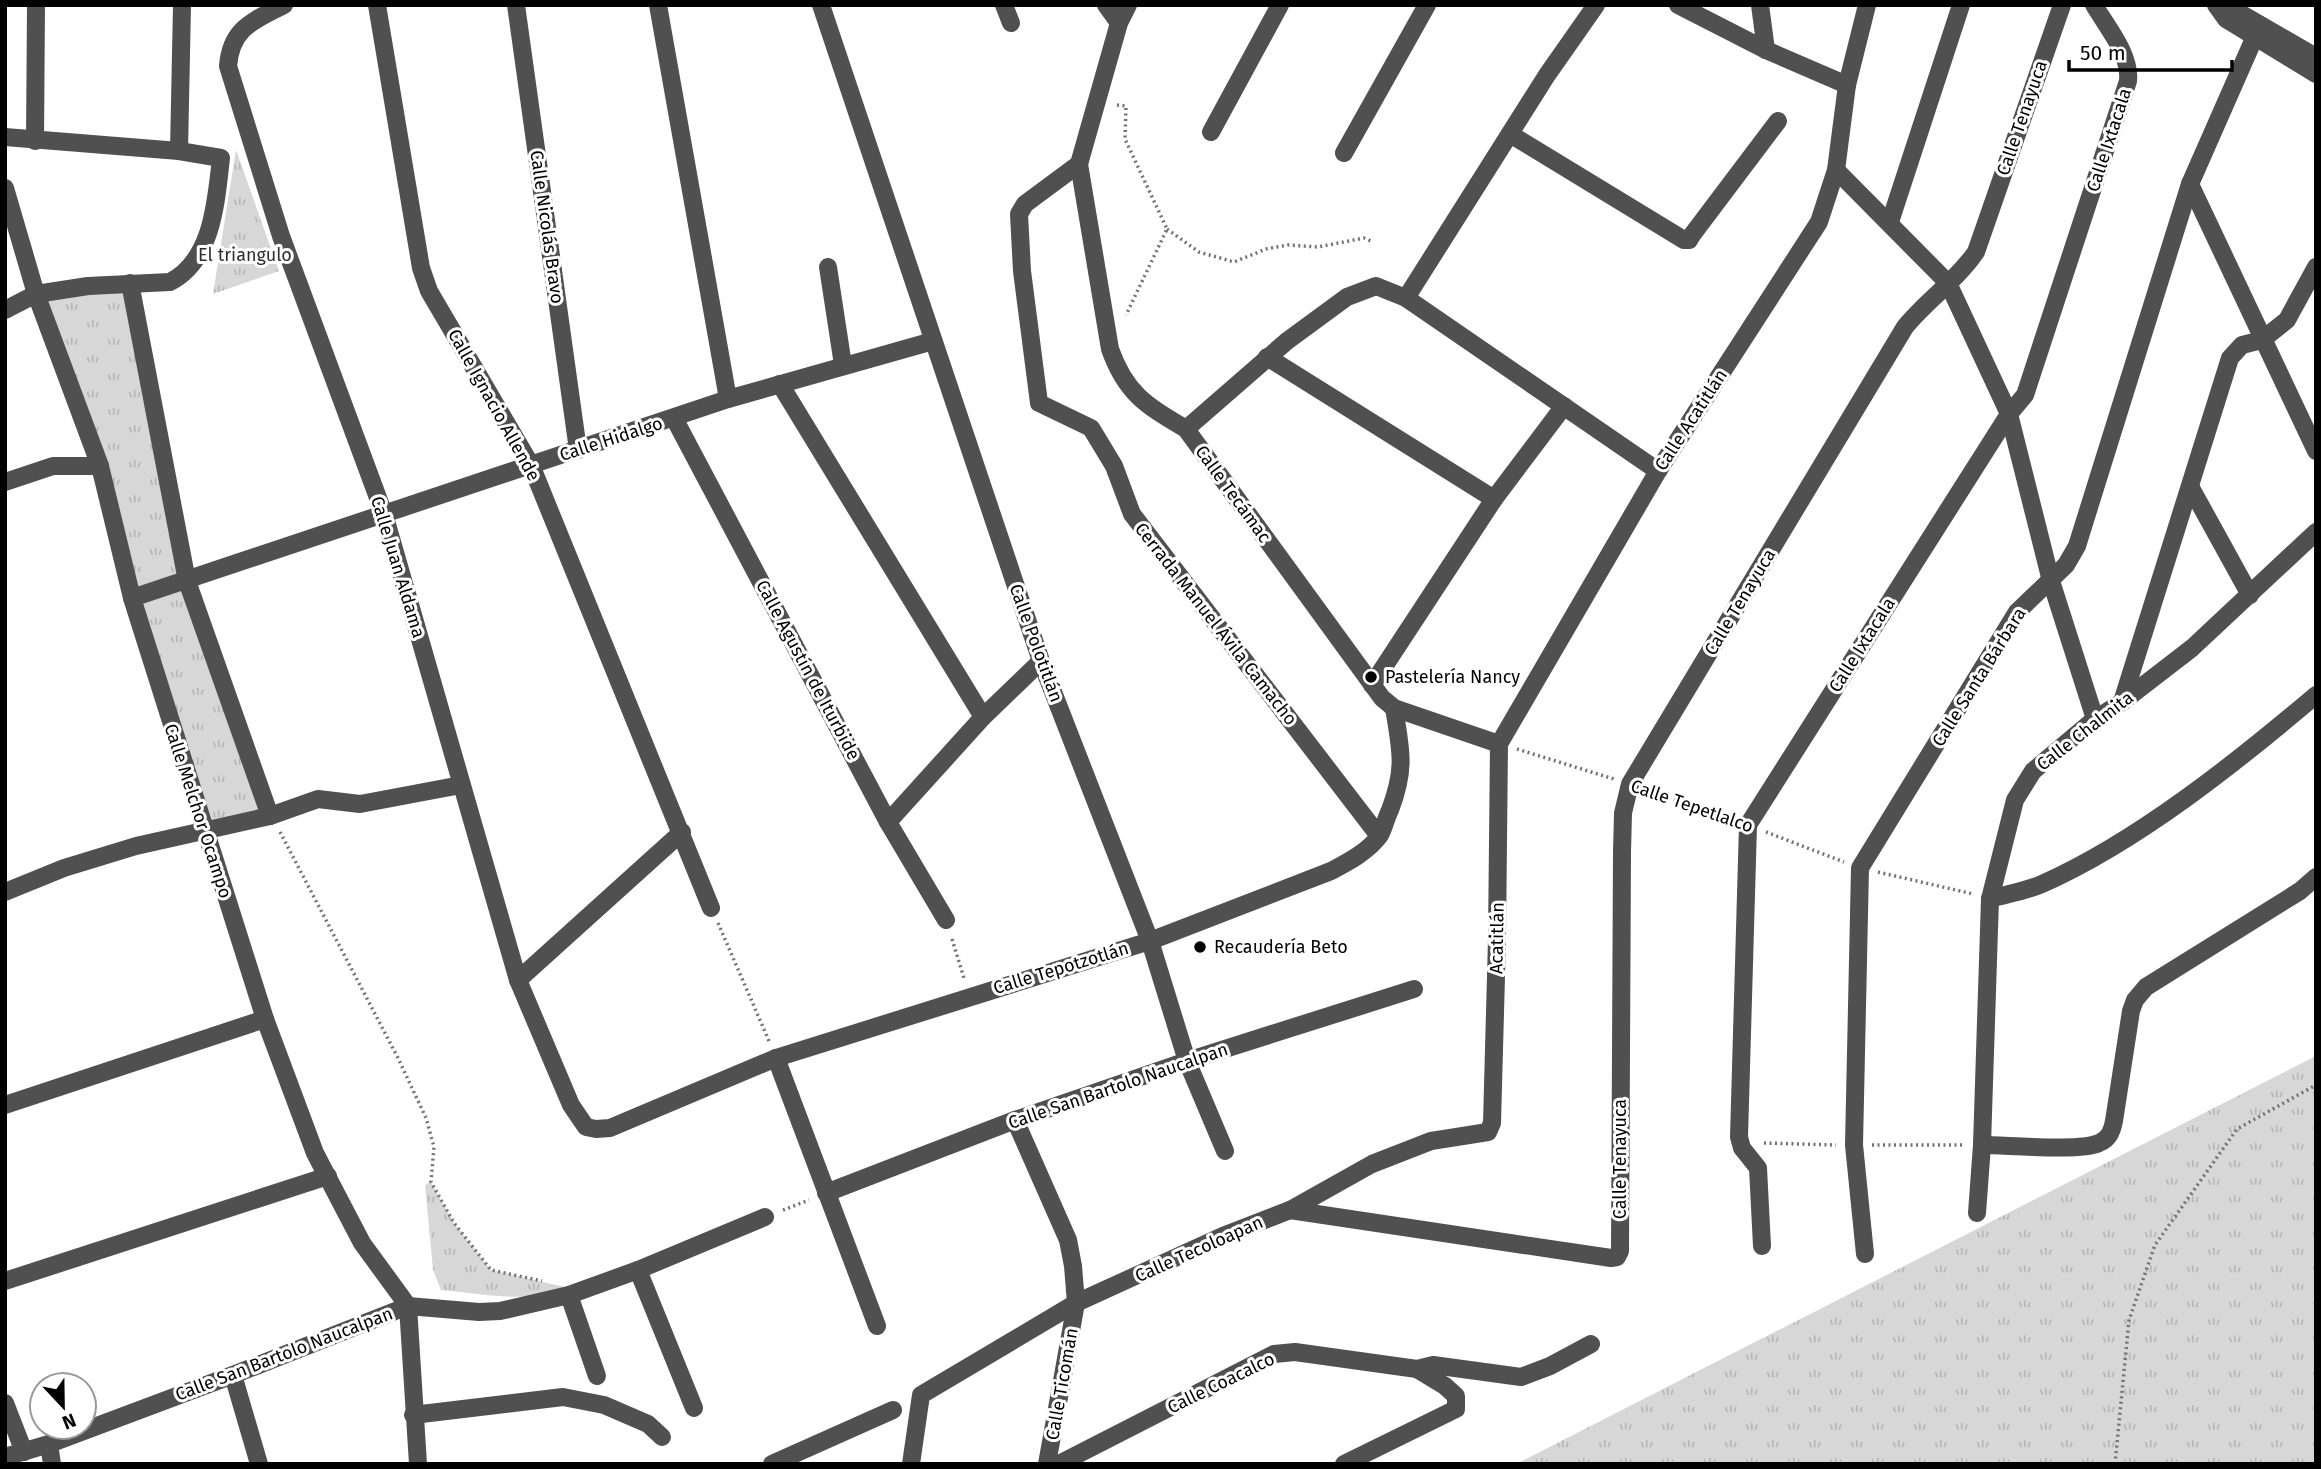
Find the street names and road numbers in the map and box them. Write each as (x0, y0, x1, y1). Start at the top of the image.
street label: Calle Tenayuca (1992, 58, 2052, 178)
street label: Calle Ixtacala (2082, 85, 2136, 195)
street label: Calle Nicolás Bravo (525, 149, 569, 305)
street label: Calle Ignacio Allende (443, 325, 545, 485)
street label: Calle Acatitlán (1650, 365, 1732, 475)
street label: Calle Hidalgo (557, 412, 665, 466)
street label: Calle Tecámac (1190, 441, 1276, 547)
street label: Calle Juan Aldama (366, 494, 430, 640)
street label: Cerrada Manuel Ávila Camacho (1130, 518, 1303, 730)
street label: Calle Tenayuca (1700, 545, 1780, 659)
street label: Calle Agustín de Iturbide (751, 576, 865, 764)
street label: Calle Polotitlán (1004, 581, 1068, 705)
street label: Calle Ixtacala (1824, 593, 1900, 697)
street label: Calle Santa Bárbara (1927, 603, 2031, 751)
street label: Calle Chalmita (2032, 686, 2138, 776)
street label: Calle Melchor Ocampo (159, 721, 237, 901)
street label: Calle Tepetlalco (1628, 775, 1756, 837)
street label: Acatitlán (1485, 902, 1509, 974)
street label: Calle Tepotzotlán (991, 937, 1131, 999)
street label: Calle San Bartolo Naucalpan (1005, 1038, 1231, 1134)
street label: Calle Tenayuca (1609, 1099, 1631, 1219)
street label: Calle Tecoloapan (1132, 1211, 1266, 1287)
street label: Calle San Bartolo Naucalpan (172, 1302, 396, 1406)
street label: Calle Ticomán (1041, 1326, 1083, 1442)
street label: Calle Coacalco (1164, 1348, 1278, 1418)

